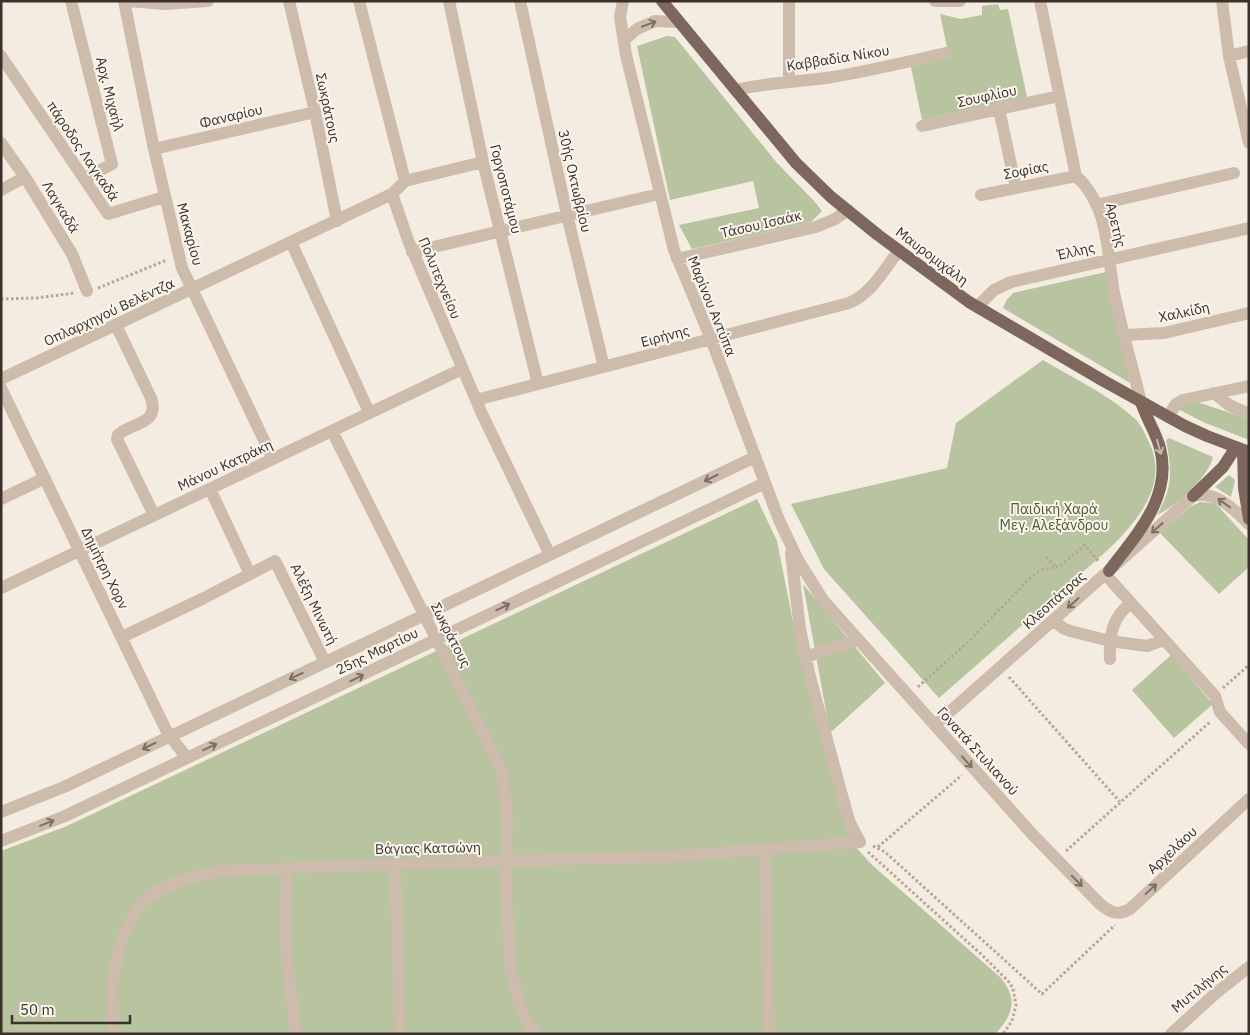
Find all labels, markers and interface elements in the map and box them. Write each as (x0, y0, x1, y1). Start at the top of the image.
one-way arrow (641, 19, 656, 28)
street label: Καββαδία Νίκου (785, 41, 891, 75)
street label: Αρχ. Μιχαήλ (92, 55, 128, 134)
street label: Σωκράτους (312, 71, 344, 145)
street label: Σουφλίου (956, 81, 1018, 111)
street label: πάροδος Λαγκαδά (43, 98, 123, 204)
street label: Φαναρίου (197, 100, 265, 132)
street label: 30ής Οκτωβρίου (554, 128, 596, 234)
street label: Γοργοποτάμου (486, 142, 526, 236)
street label: Σοφίας (1002, 157, 1050, 183)
street label: Λαγκαδά (38, 178, 84, 236)
street label: Μακαρίου (173, 201, 207, 267)
street label: Αρετής (1102, 201, 1130, 249)
street label: Τάσου Ισαάκ (719, 206, 804, 242)
street label: Μαυρομιχάλη (892, 223, 972, 289)
street label: Πολυτεχνείου (415, 234, 465, 322)
street label: Έλλης (1055, 238, 1097, 264)
street label: Μαρίνου Αντύπα (684, 253, 740, 359)
street label: Οπλαρχηγού Βελέντζα (41, 274, 177, 350)
street label: Χαλκίδη (1157, 298, 1211, 326)
street label: Ειρήνης (639, 321, 692, 351)
street label: Μάνου Κατράκη (175, 435, 275, 495)
one-way arrow (1155, 439, 1164, 455)
one-way arrow (704, 474, 719, 483)
one-way arrow (1217, 498, 1231, 508)
park label: Παιδική Χαρά Μεγ. Αλεξάνδρου (999, 500, 1109, 534)
one-way arrow (1151, 522, 1164, 533)
street label: Δημήτρη Χορν (77, 524, 133, 612)
street label: Αλέξη Μινωτή (287, 560, 341, 648)
street label: Κλεοπάτρας (1019, 567, 1089, 633)
one-way arrow (1067, 597, 1080, 609)
street label: Σωκράτους (427, 599, 475, 671)
one-way arrow (495, 602, 510, 611)
street label: 25ης Μαρτίου (333, 623, 421, 679)
one-way arrow (289, 672, 304, 682)
one-way arrow (349, 673, 364, 682)
street label: Γονατά Στυλιανού (933, 703, 1023, 799)
one-way arrow (142, 742, 157, 751)
one-way arrow (202, 742, 217, 752)
one-way arrow (961, 755, 973, 768)
one-way arrow (39, 818, 54, 828)
street label: Αρχελάου (1143, 822, 1201, 878)
street label: Βάγιας Κατσώνη (375, 838, 481, 858)
one-way arrow (1071, 875, 1084, 887)
one-way arrow (1145, 883, 1158, 895)
street label: Μυτιλήνης (1167, 959, 1231, 1016)
scale bar (12, 992, 130, 1024)
text: 50 m (20, 1000, 55, 1019)

